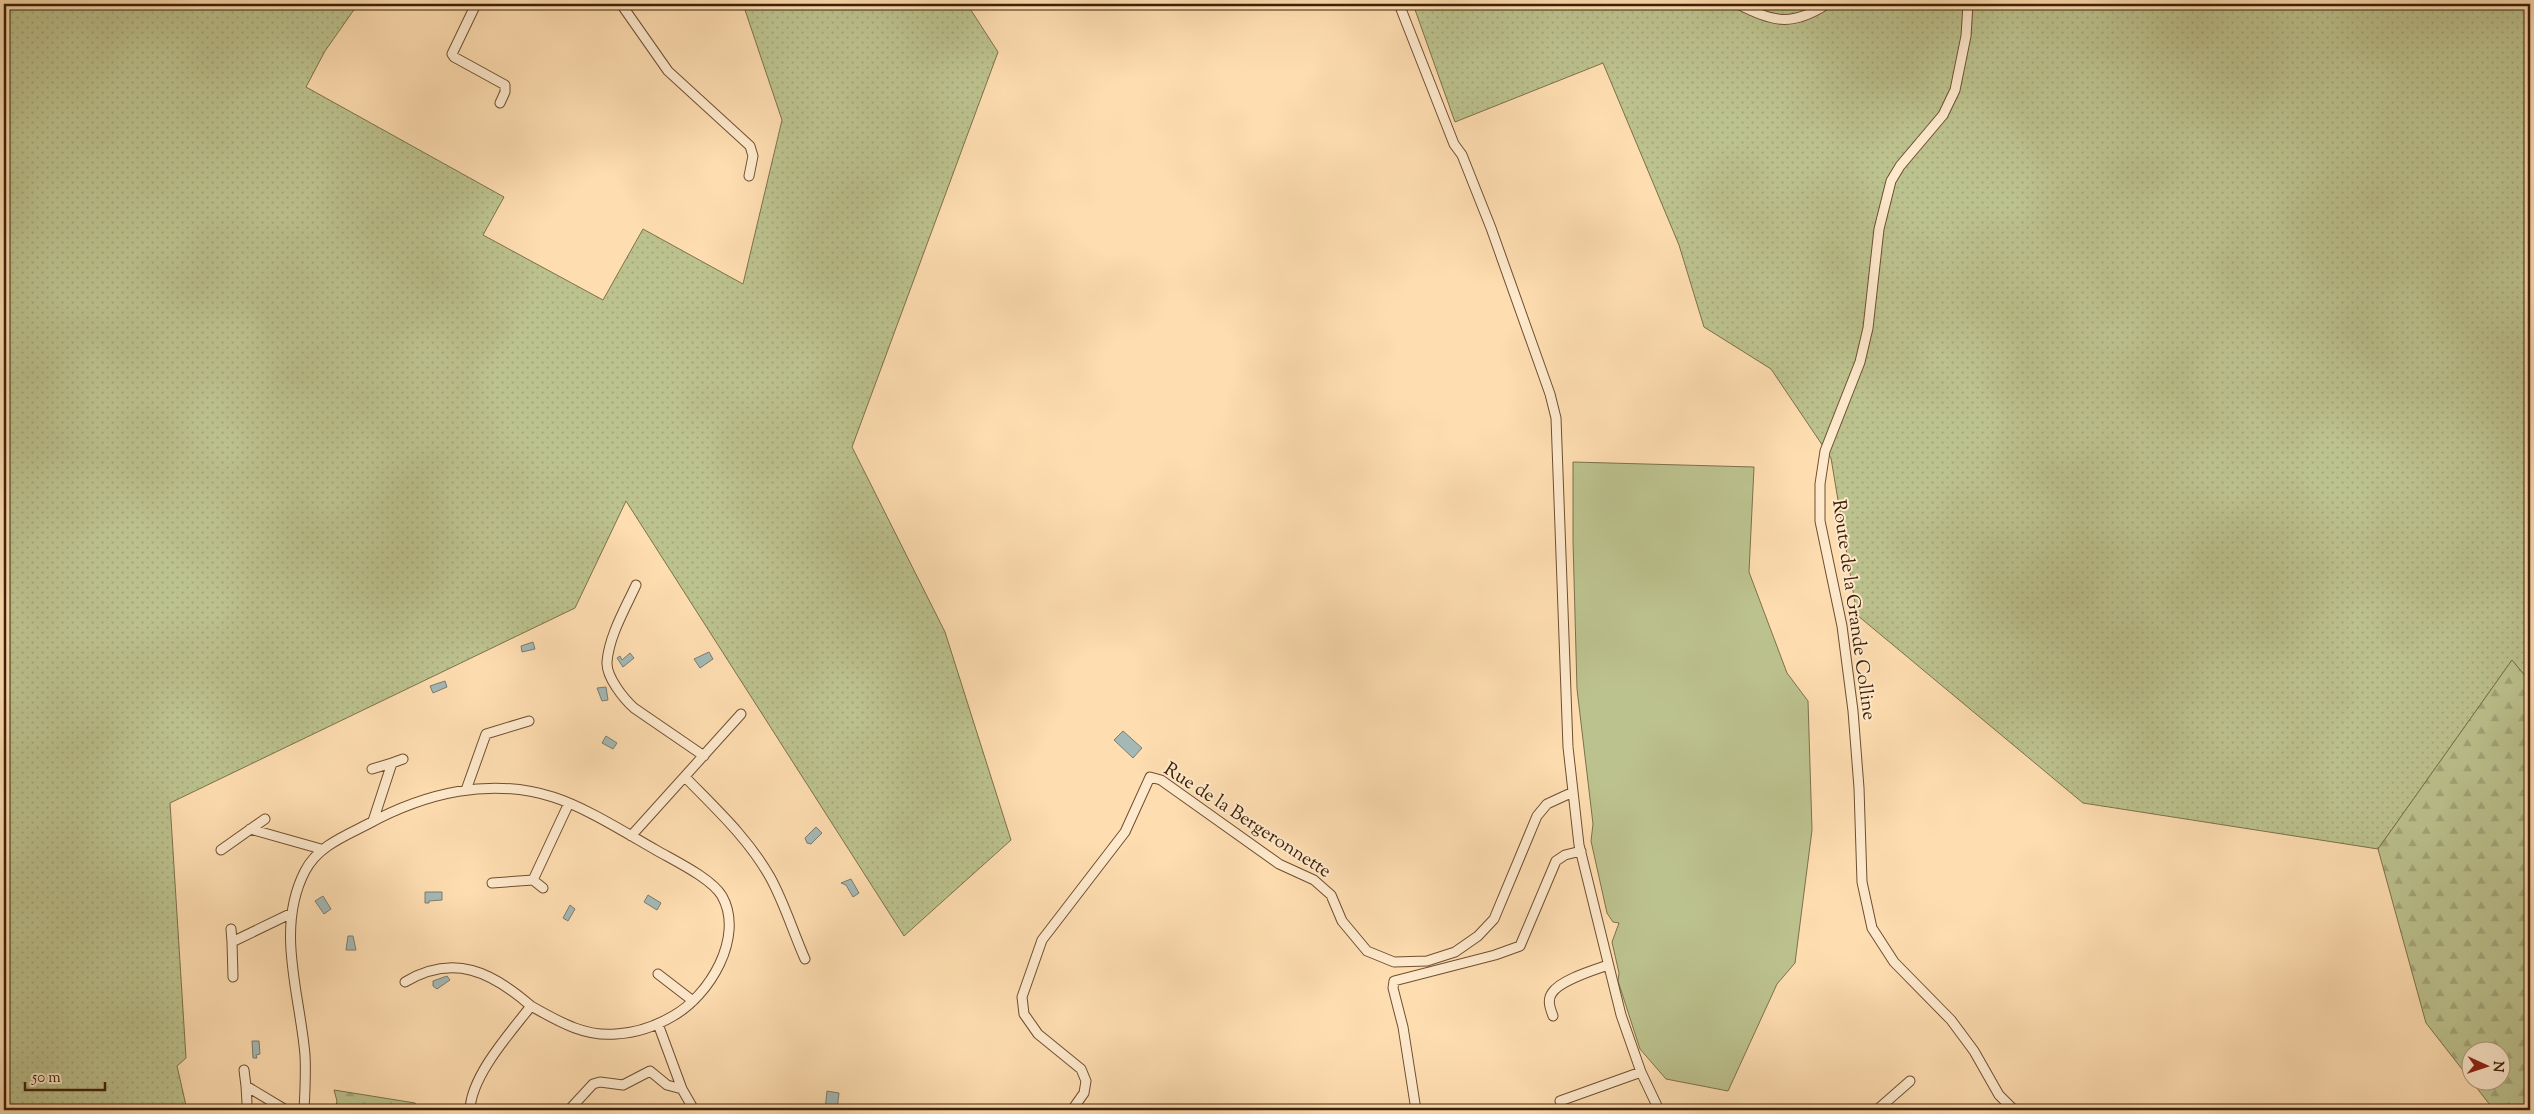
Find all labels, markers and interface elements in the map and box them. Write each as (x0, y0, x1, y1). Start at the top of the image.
street label: Route de la Grande Colline (1824, 498, 1882, 722)
street label: Rue de la Bergeronnette (1158, 757, 1336, 885)
north arrow (2462, 1042, 2512, 1092)
scale bar (25, 1059, 105, 1091)
text: N (2487, 1060, 2507, 1073)
text: 50 m (31, 1068, 61, 1089)

